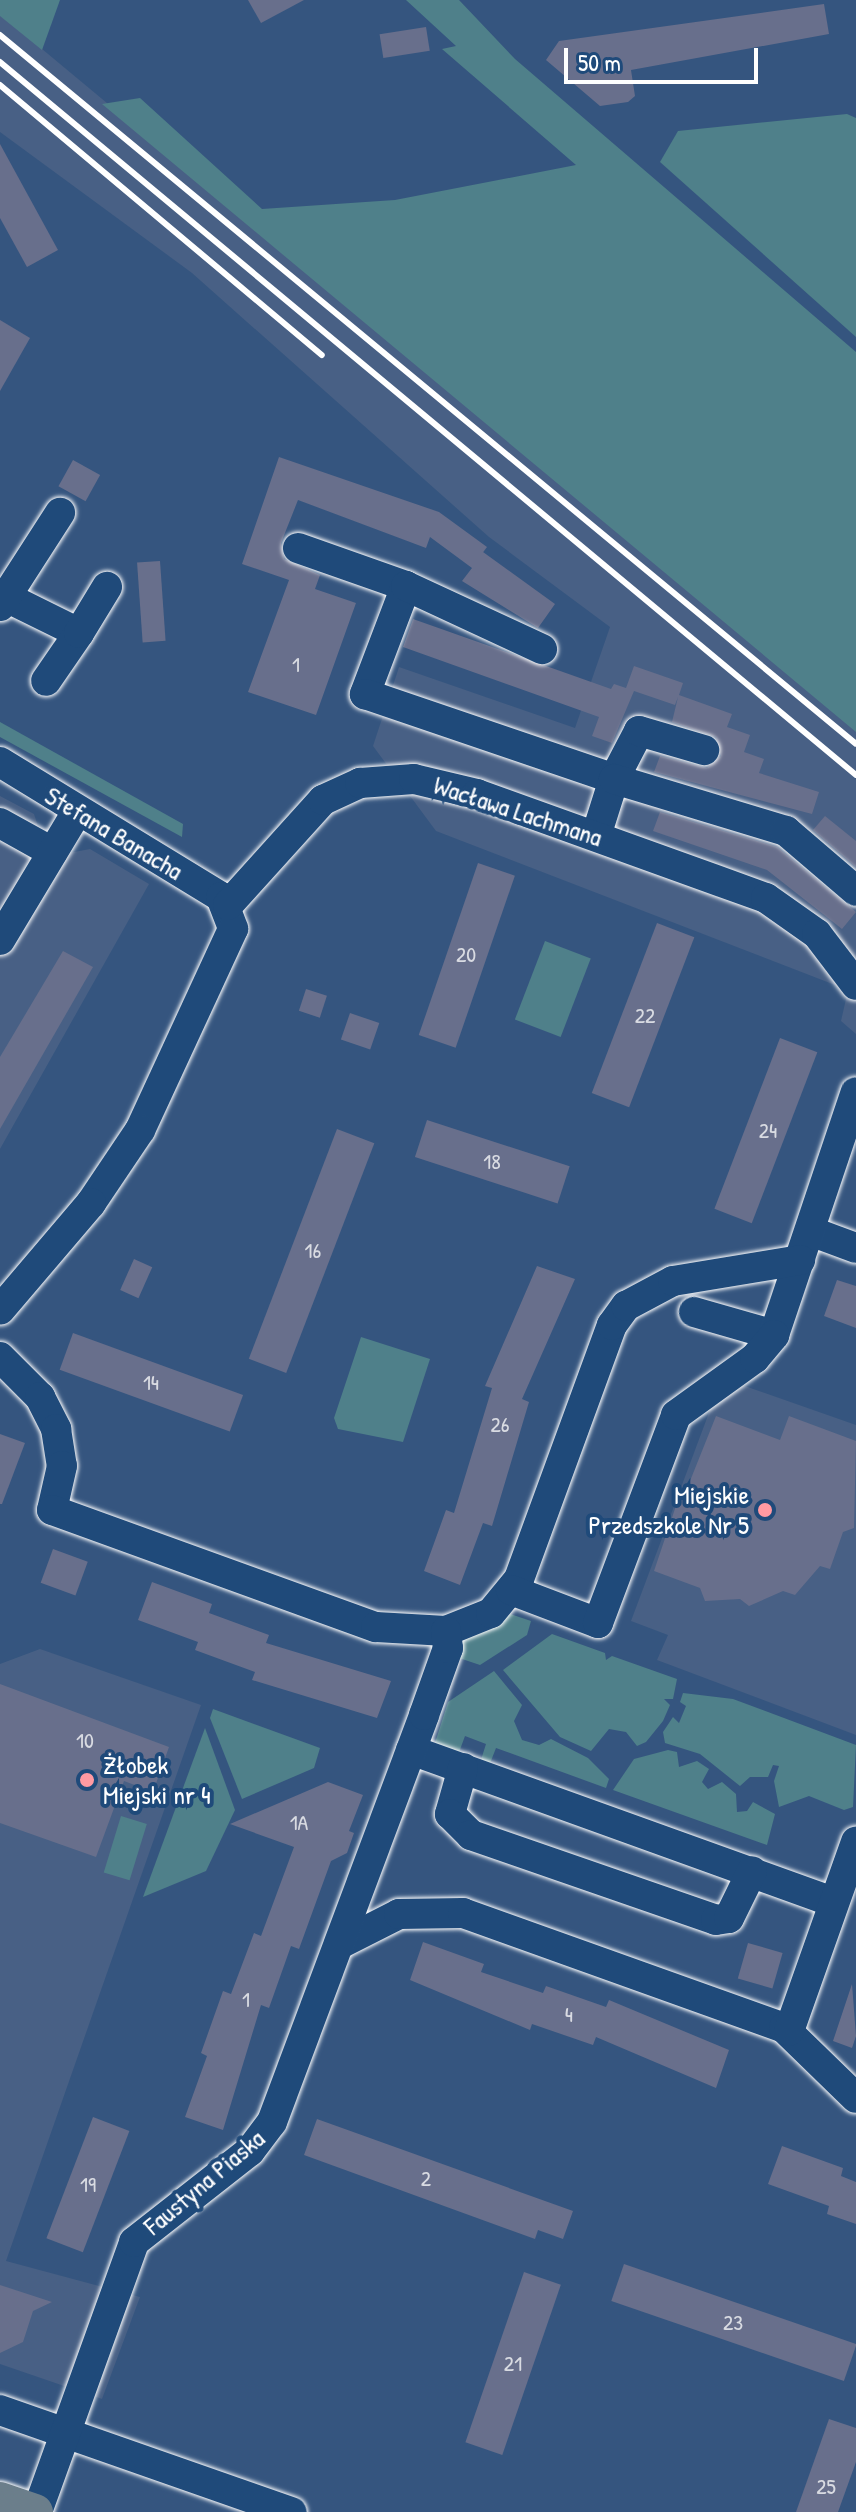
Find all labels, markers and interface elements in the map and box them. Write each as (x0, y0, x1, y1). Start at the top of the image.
scale bar (568, 32, 762, 82)
text: 50 m (578, 46, 621, 78)
house number: 1 (292, 652, 300, 678)
street label: Wacława Lachmana (430, 769, 606, 853)
street label: Stefana Banacha (39, 780, 189, 886)
house number: 20 (456, 942, 476, 968)
house number: 22 (635, 1003, 655, 1029)
house number: 24 (759, 1118, 777, 1144)
house number: 18 (483, 1149, 501, 1175)
house number: 16 (305, 1238, 321, 1264)
house number: 14 (143, 1370, 159, 1396)
house number: 26 (490, 1412, 510, 1438)
place label: Miejskie Przedszkole Nr 5 (588, 1479, 749, 1540)
marker: Miejskie Przedszkole Nr 5 (756, 1501, 774, 1519)
house number: 10 (76, 1728, 94, 1754)
place label: Żłobek Miejski nr 4 (103, 1749, 211, 1810)
marker: Żłobek Miejski nr 4 (78, 1771, 96, 1789)
house number: 1A (290, 1810, 308, 1836)
house number: 1 (242, 1987, 250, 2013)
house number: 4 (565, 2002, 573, 2028)
street label: Faustyna Piaska (137, 2123, 271, 2241)
house number: 2 (421, 2166, 431, 2192)
house number: 19 (80, 2172, 96, 2198)
house number: 23 (723, 2310, 743, 2336)
house number: 21 (504, 2351, 522, 2377)
house number: 25 (816, 2474, 836, 2500)

